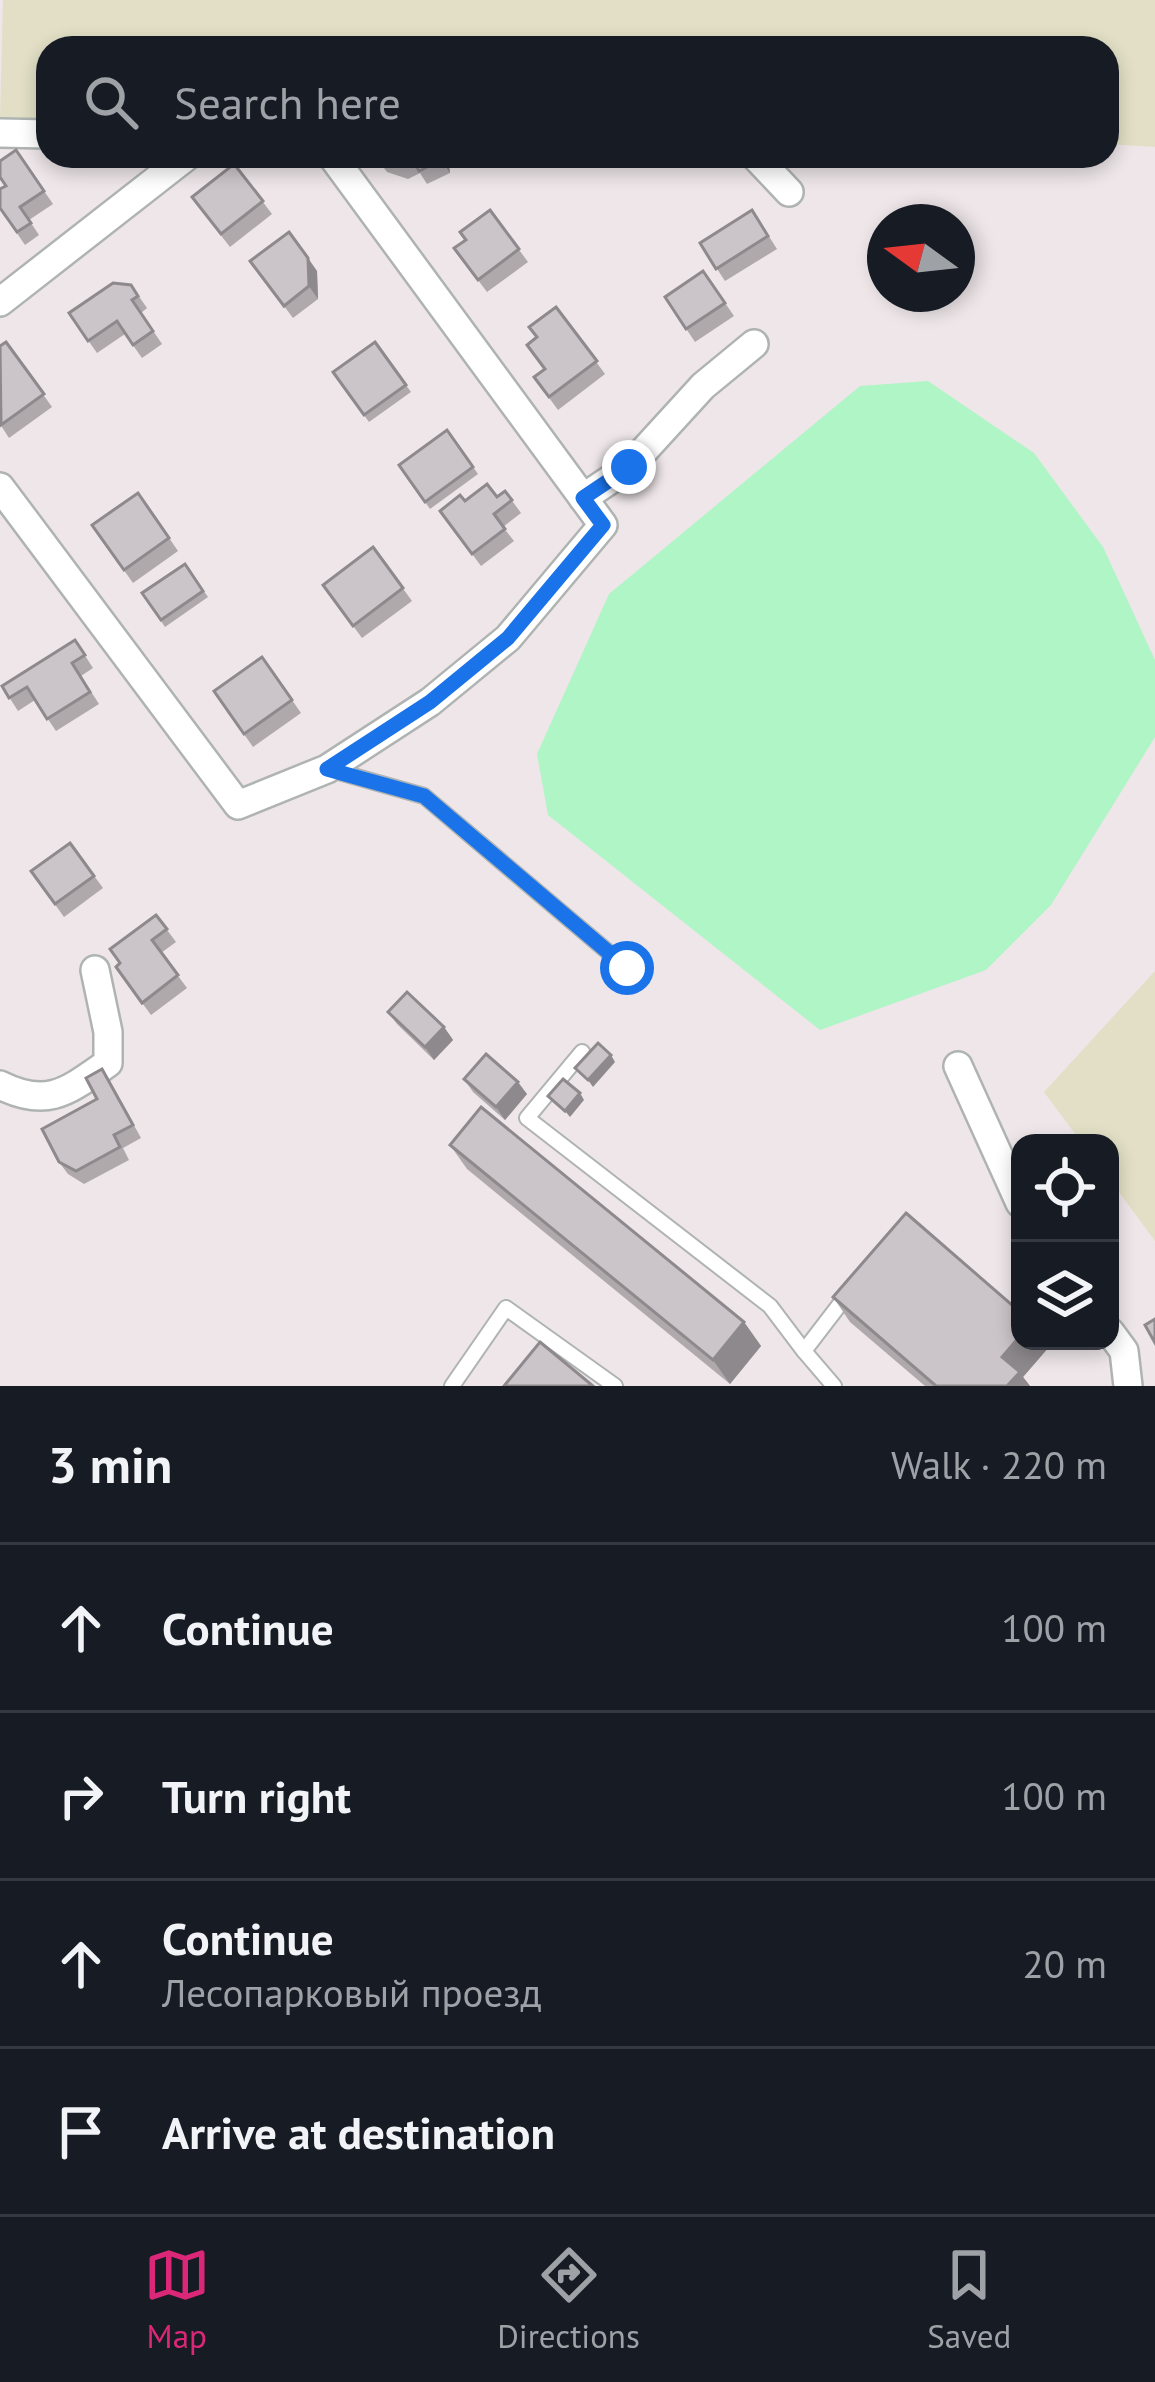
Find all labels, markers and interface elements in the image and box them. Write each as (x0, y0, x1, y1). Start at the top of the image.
search box (36, 36, 1119, 168)
icon: search (78, 69, 144, 135)
text: Search here (174, 73, 401, 131)
north arrow (867, 204, 975, 312)
route end (602, 440, 656, 494)
route start (600, 941, 654, 995)
map controls (1011, 1134, 1119, 1350)
button: locate (1011, 1134, 1119, 1242)
button: layers (1011, 1242, 1119, 1350)
text: 3 min (48, 1431, 172, 1497)
text: Walk · 220 m (891, 1439, 1107, 1490)
icon: ahead (48, 1595, 114, 1661)
text: Continue (162, 1599, 334, 1657)
text: 100 m (1001, 1602, 1107, 1653)
icon: right (48, 1763, 114, 1829)
text: Turn right (162, 1767, 351, 1825)
text: 100 m (1001, 1770, 1107, 1821)
text: Continue (162, 1909, 334, 1967)
icon: ahead (48, 1931, 114, 1997)
text: 20 m (1022, 1938, 1107, 1989)
text: Лесопарковый проезд (162, 1967, 542, 2018)
icon: arrive (48, 2099, 114, 2165)
text: Arrive at destination (162, 2103, 555, 2161)
tab: Map (144, 2242, 210, 2357)
tab: Directions (497, 2242, 640, 2357)
tab: Saved (927, 2242, 1011, 2357)

